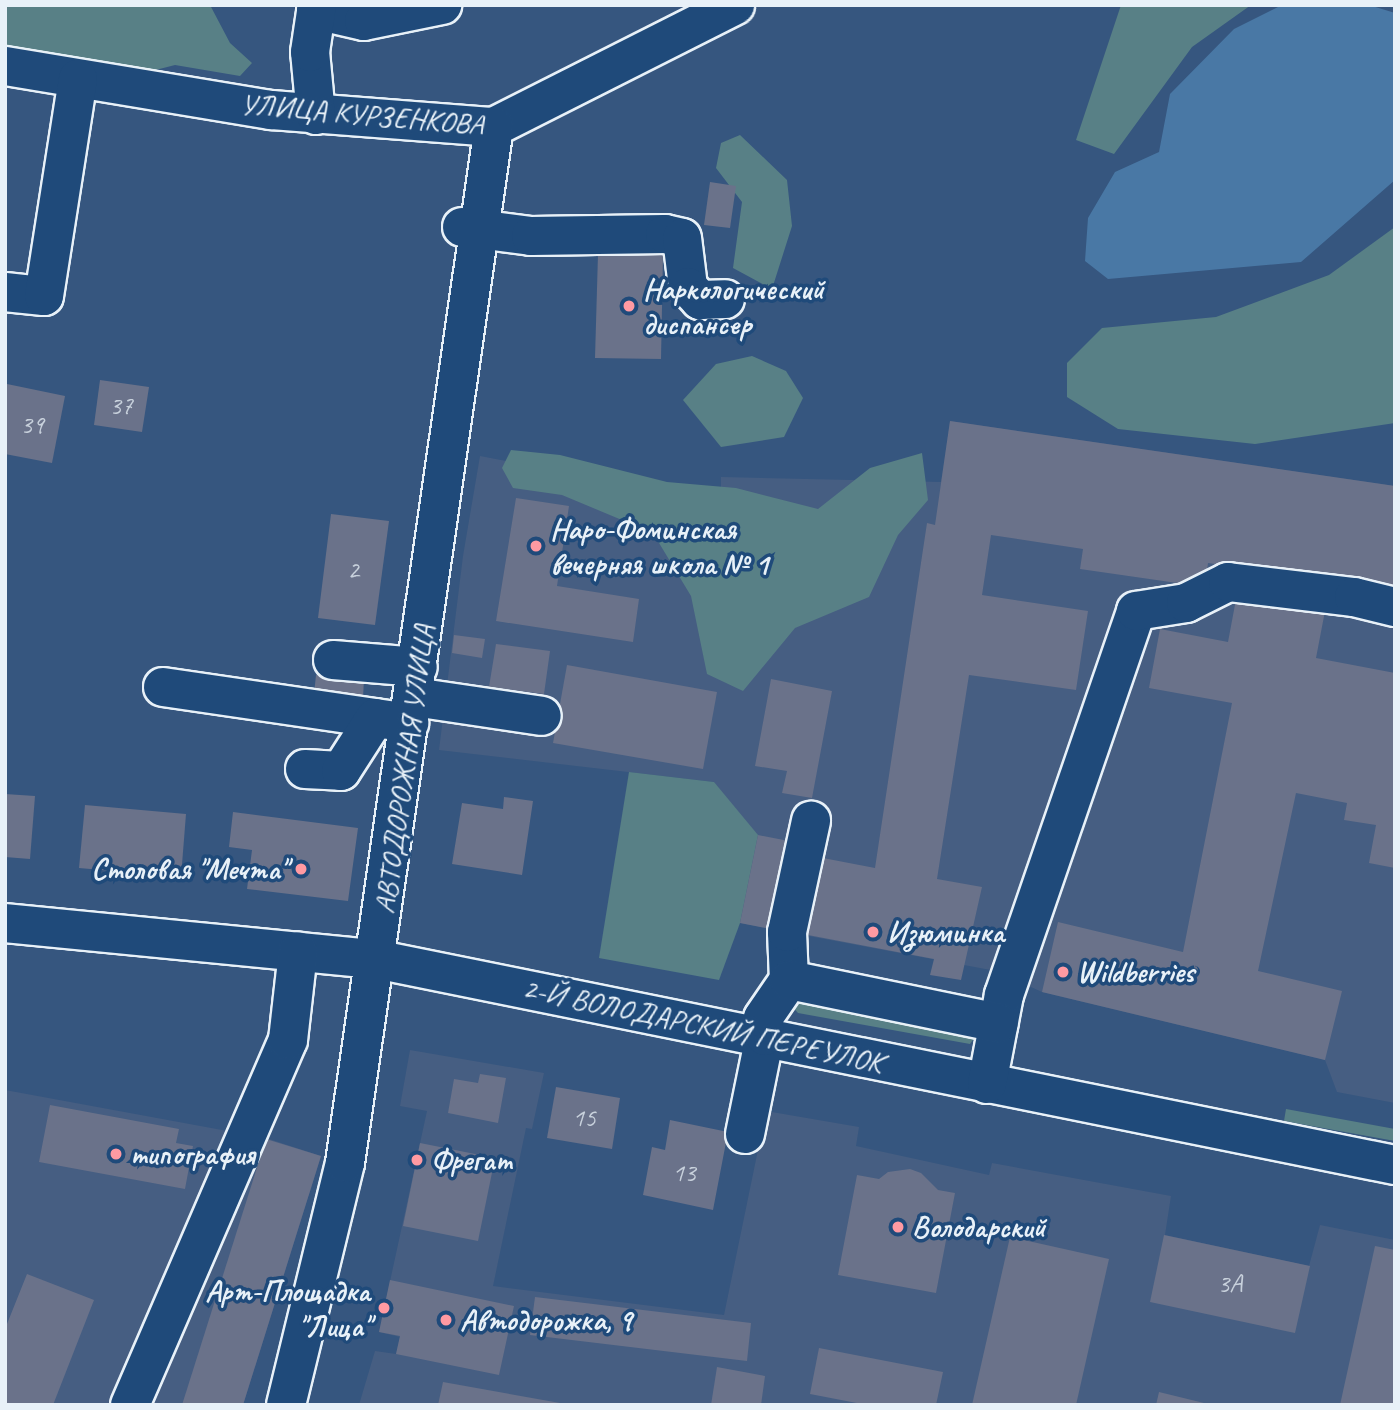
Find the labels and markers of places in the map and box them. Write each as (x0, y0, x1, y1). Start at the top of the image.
place label: Наркологический диспансер (643, 271, 824, 342)
marker: Наркологический диспансер (621, 298, 637, 314)
place label: Наро-Фоминская вечерняя школа № 1 (550, 511, 766, 582)
marker: Наро-Фоминская вечерняя школа № 1 (528, 538, 544, 554)
place label: Столовая "Мечта" (91, 851, 287, 887)
marker: Столовая "Мечта" (293, 861, 309, 877)
place label: Изюминка (887, 914, 1004, 950)
marker: Изюминка (865, 924, 881, 940)
place label: Wildberries (1077, 954, 1194, 990)
marker: Wildberries (1055, 964, 1071, 980)
place label: типография (130, 1136, 255, 1172)
place label: Фрегат (431, 1142, 513, 1178)
marker: типография (108, 1146, 124, 1162)
marker: Фрегат (409, 1152, 425, 1168)
place label: Володарский (912, 1209, 1045, 1245)
marker: Володарский (890, 1219, 906, 1235)
place label: Арт-Площадка "Лица" (205, 1273, 370, 1344)
marker: Арт-Площадка "Лица" (376, 1300, 392, 1316)
place label: Автодорожка, 9 (460, 1302, 632, 1338)
marker: Автодорожка, 9 (438, 1312, 454, 1328)

